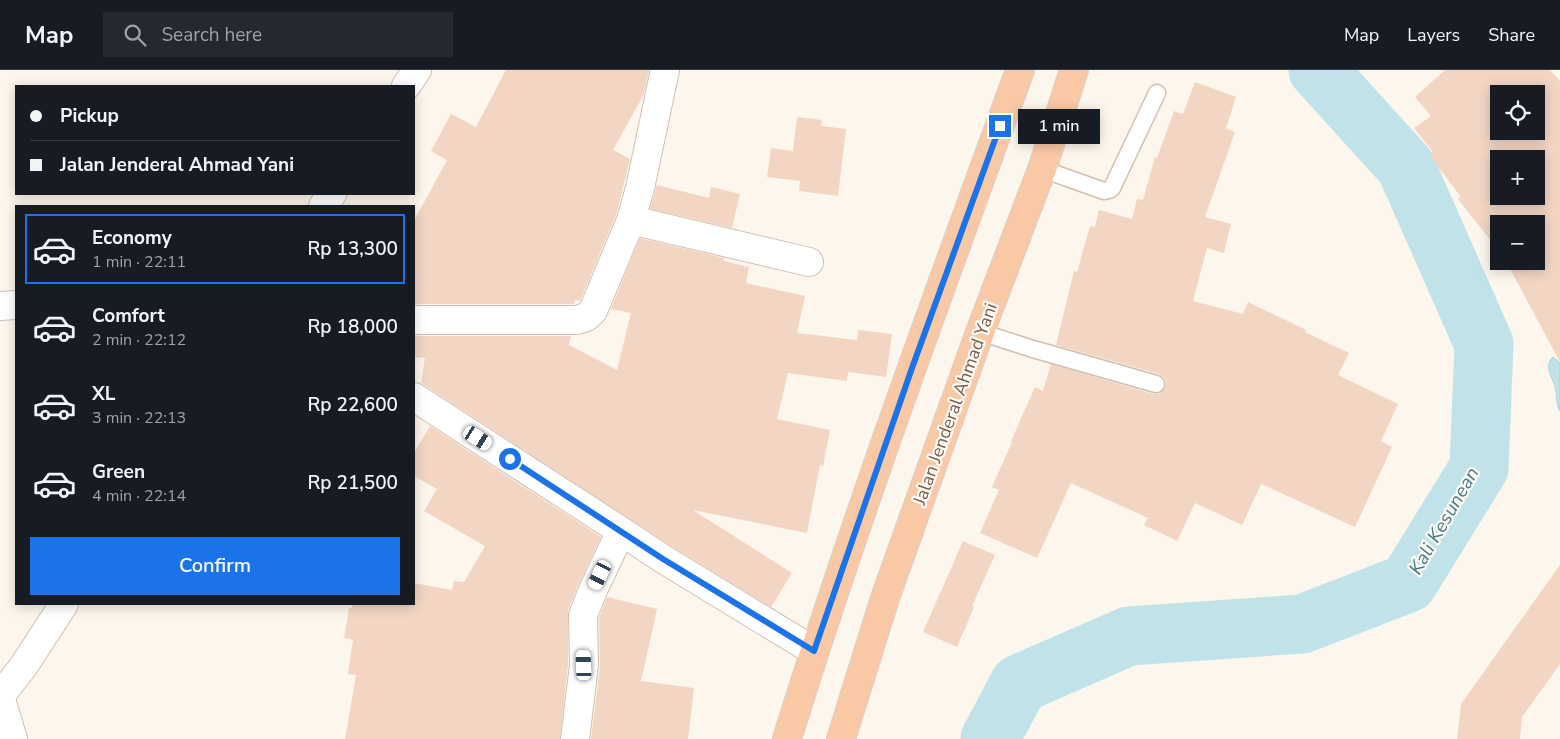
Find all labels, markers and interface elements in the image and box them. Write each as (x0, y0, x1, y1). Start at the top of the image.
search box (103, 12, 453, 57)
text: Map (25, 19, 73, 51)
icon: search (121, 21, 149, 49)
text: Search here (161, 22, 262, 48)
text: Map (1344, 23, 1379, 47)
text: Layers (1407, 23, 1460, 47)
text: Share (1488, 23, 1535, 47)
map controls (1490, 85, 1545, 270)
button: locate (1490, 85, 1545, 140)
text: Pickup (60, 103, 119, 129)
callout: 1 min (1018, 108, 1100, 144)
route end (989, 115, 1011, 137)
text: 1 min (1039, 115, 1079, 137)
button: + (1490, 150, 1545, 205)
text: Jalan Jenderal Ahmad Yani (60, 152, 294, 178)
button: − (1490, 215, 1545, 270)
text: Economy (92, 225, 172, 251)
icon: car (32, 227, 77, 272)
text: Rp 13,300 (307, 236, 398, 262)
text: 1 min · 22:11 (92, 251, 186, 273)
street label: Jalan Jenderal Ahmad Yani (907, 300, 1003, 509)
text: Comfort (92, 303, 165, 329)
icon: car (32, 305, 77, 350)
text: Rp 18,000 (307, 314, 398, 340)
text: 2 min · 22:12 (92, 329, 186, 351)
text: XL (92, 381, 115, 407)
icon: car (32, 383, 77, 428)
text: Rp 22,600 (307, 392, 398, 418)
text: 3 min · 22:13 (92, 407, 186, 429)
car (461, 424, 494, 452)
route start (499, 448, 521, 470)
text: Green (92, 459, 145, 485)
icon: car (32, 461, 77, 506)
water label: Kali Kesunean (1403, 462, 1485, 580)
text: Rp 21,500 (307, 470, 398, 496)
text: 4 min · 22:14 (92, 485, 186, 507)
button: Confirm (30, 537, 400, 595)
car (586, 558, 613, 592)
car (575, 650, 592, 680)

